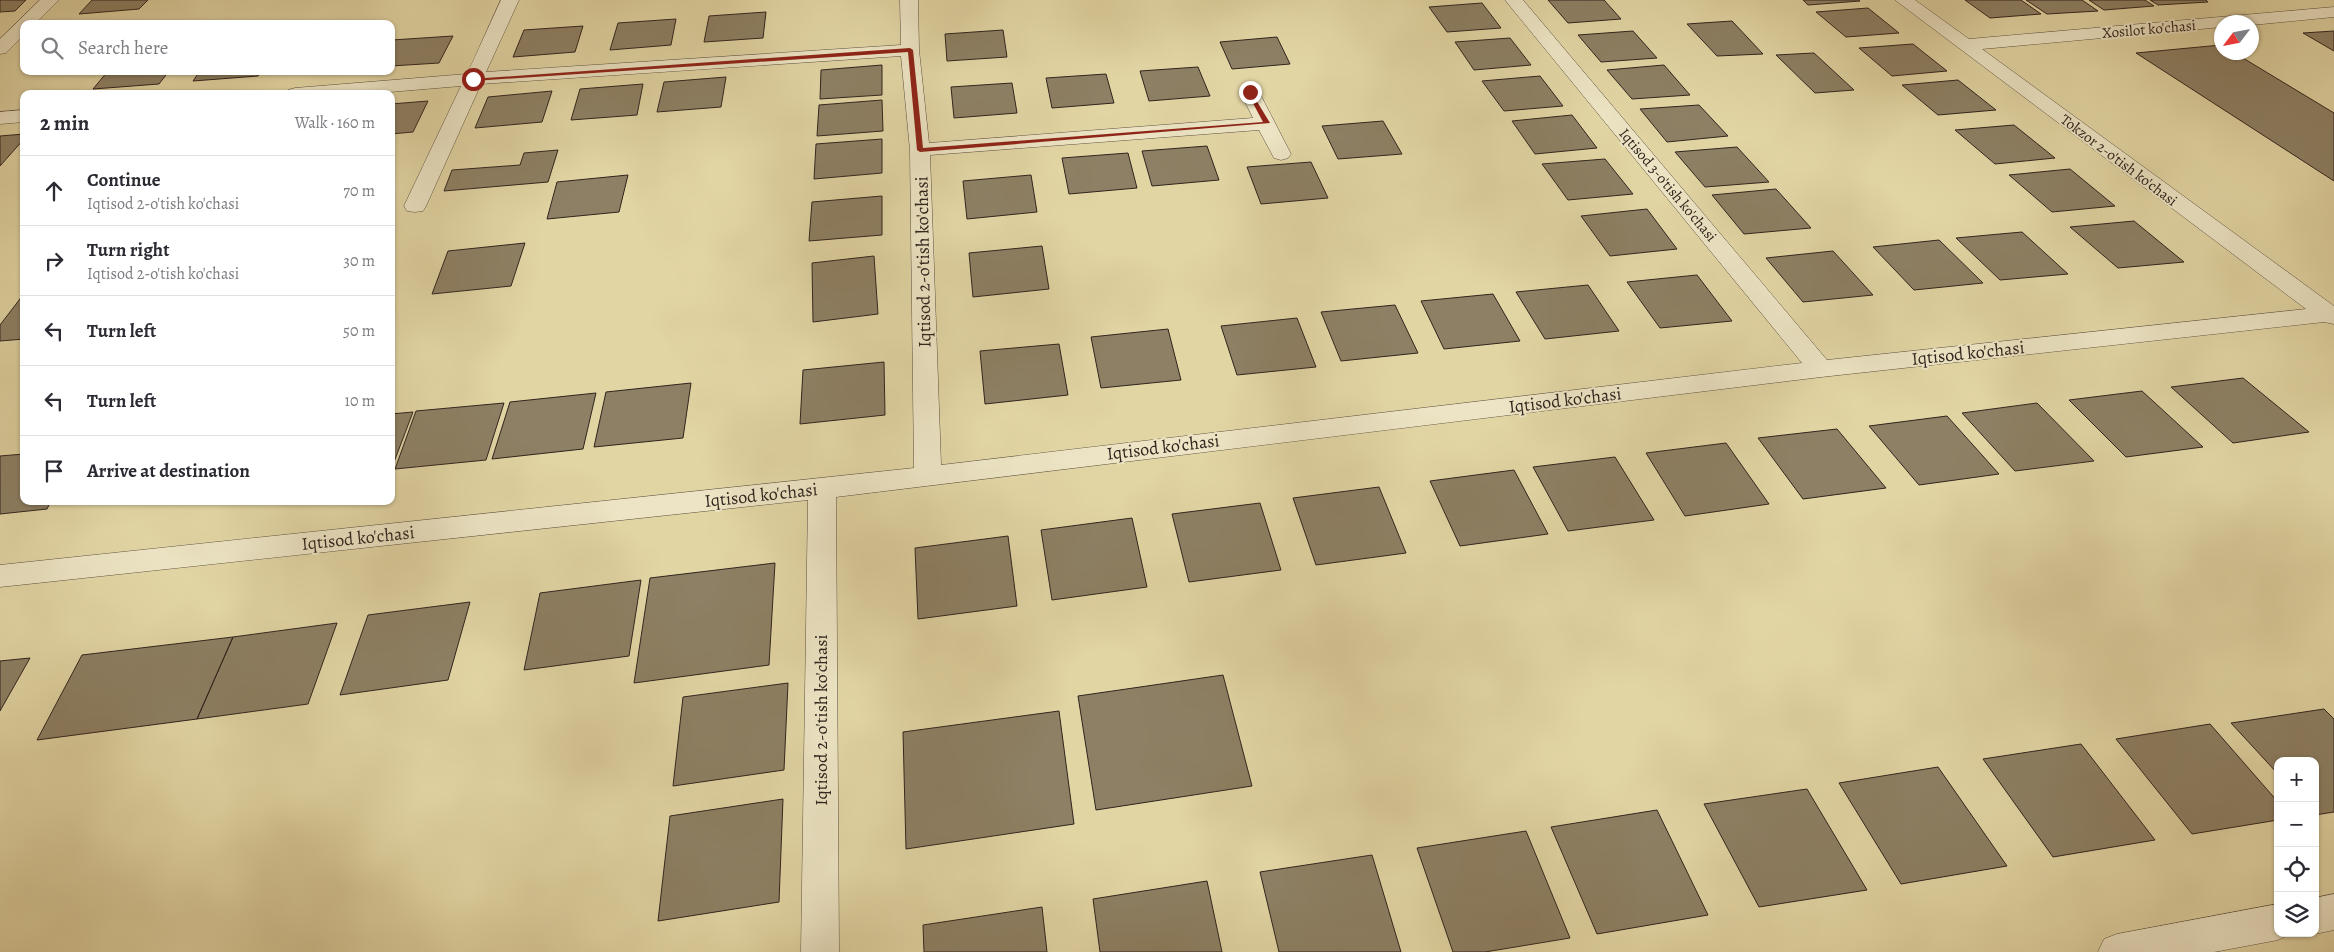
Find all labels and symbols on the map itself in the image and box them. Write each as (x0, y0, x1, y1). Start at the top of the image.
street label: Xosilot ko'chasi (2101, 15, 2197, 43)
north arrow (2214, 15, 2259, 60)
route start (462, 68, 485, 91)
route end (1239, 81, 1262, 104)
street label: Tokzor 2-o'tish ko'chasi (2056, 109, 2182, 211)
street label: Iqtisod 3-o'tish ko'chasi (1615, 124, 1721, 246)
street label: Iqtisod 2-o'tish ko'chasi (910, 176, 936, 348)
street label: Iqtisod ko'chasi (1910, 335, 2026, 371)
street label: Iqtisod ko'chasi (1507, 381, 1623, 419)
street label: Iqtisod ko'chasi (1105, 428, 1221, 466)
street label: Iqtisod ko'chasi (703, 477, 819, 513)
street label: Iqtisod ko'chasi (300, 520, 416, 556)
street label: Iqtisod 2-o'tish ko'chasi (809, 634, 833, 806)

